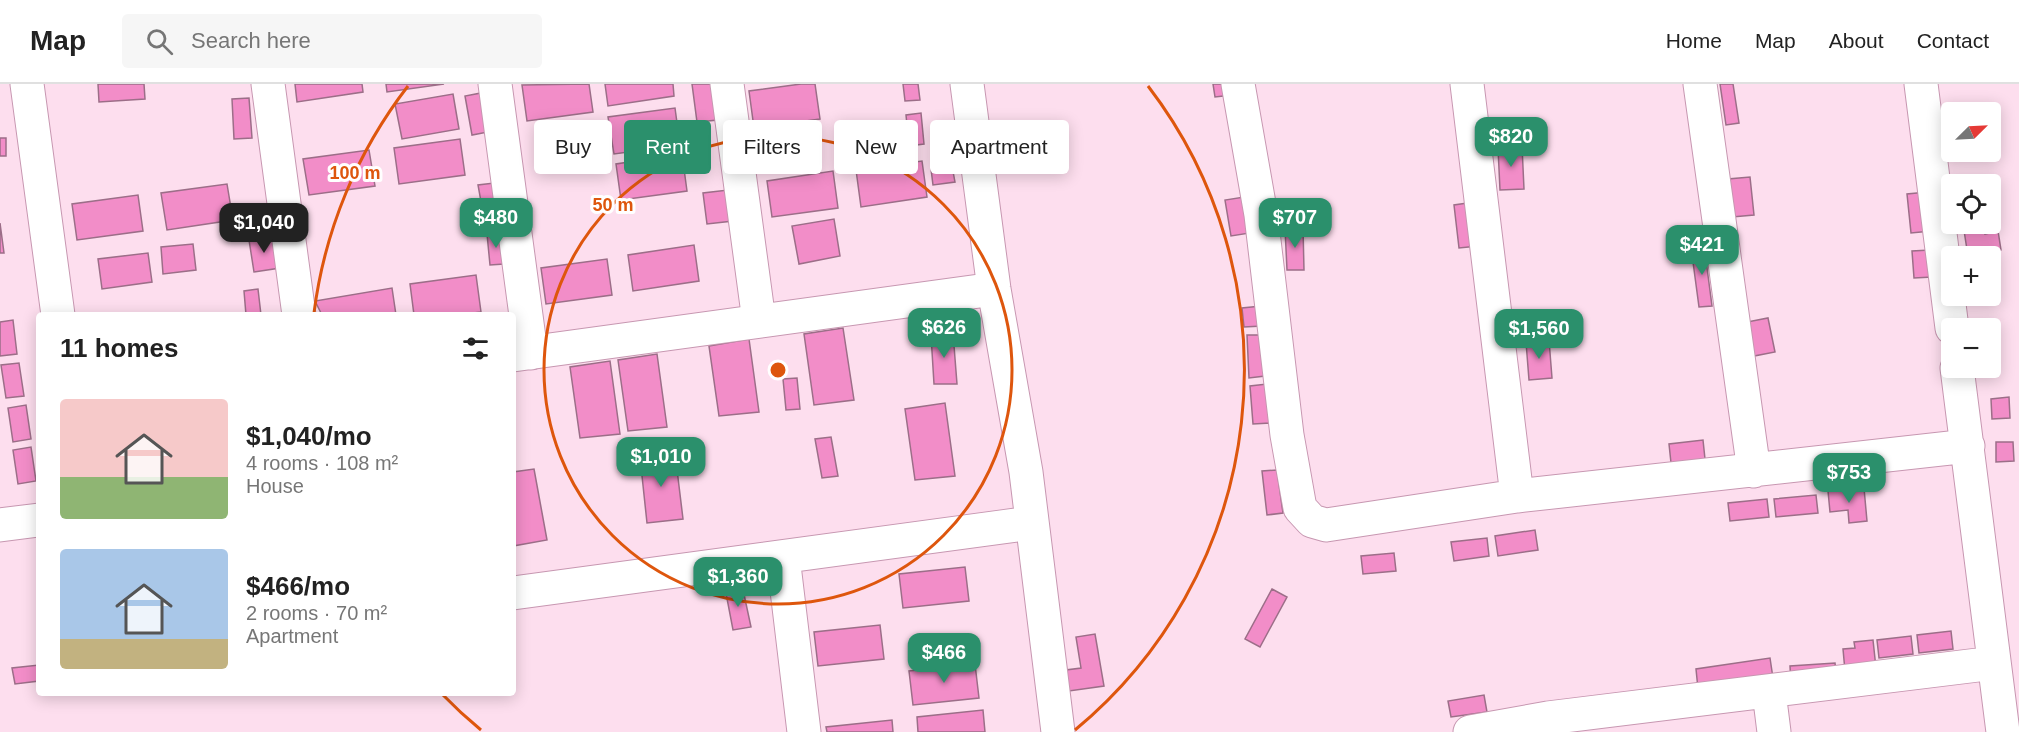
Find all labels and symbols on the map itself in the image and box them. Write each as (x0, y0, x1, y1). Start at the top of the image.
north arrow (1941, 102, 2001, 162)
pin: $820 (1475, 117, 1547, 168)
text: 100 m (329, 163, 381, 183)
text: 50 m (592, 195, 634, 215)
pin: $480 (460, 198, 532, 249)
pin: $707 (1259, 198, 1331, 249)
pin: $1,040 (215, 203, 313, 254)
pin: $421 (1666, 225, 1738, 276)
pin: $626 (908, 308, 980, 359)
pin: $1,560 (1490, 309, 1588, 360)
centre of rings (768, 360, 788, 380)
pin: $1,010 (612, 437, 710, 488)
pin: $753 (1813, 453, 1885, 504)
pin: $1,360 (689, 557, 787, 608)
pin: $466 (908, 633, 980, 684)

